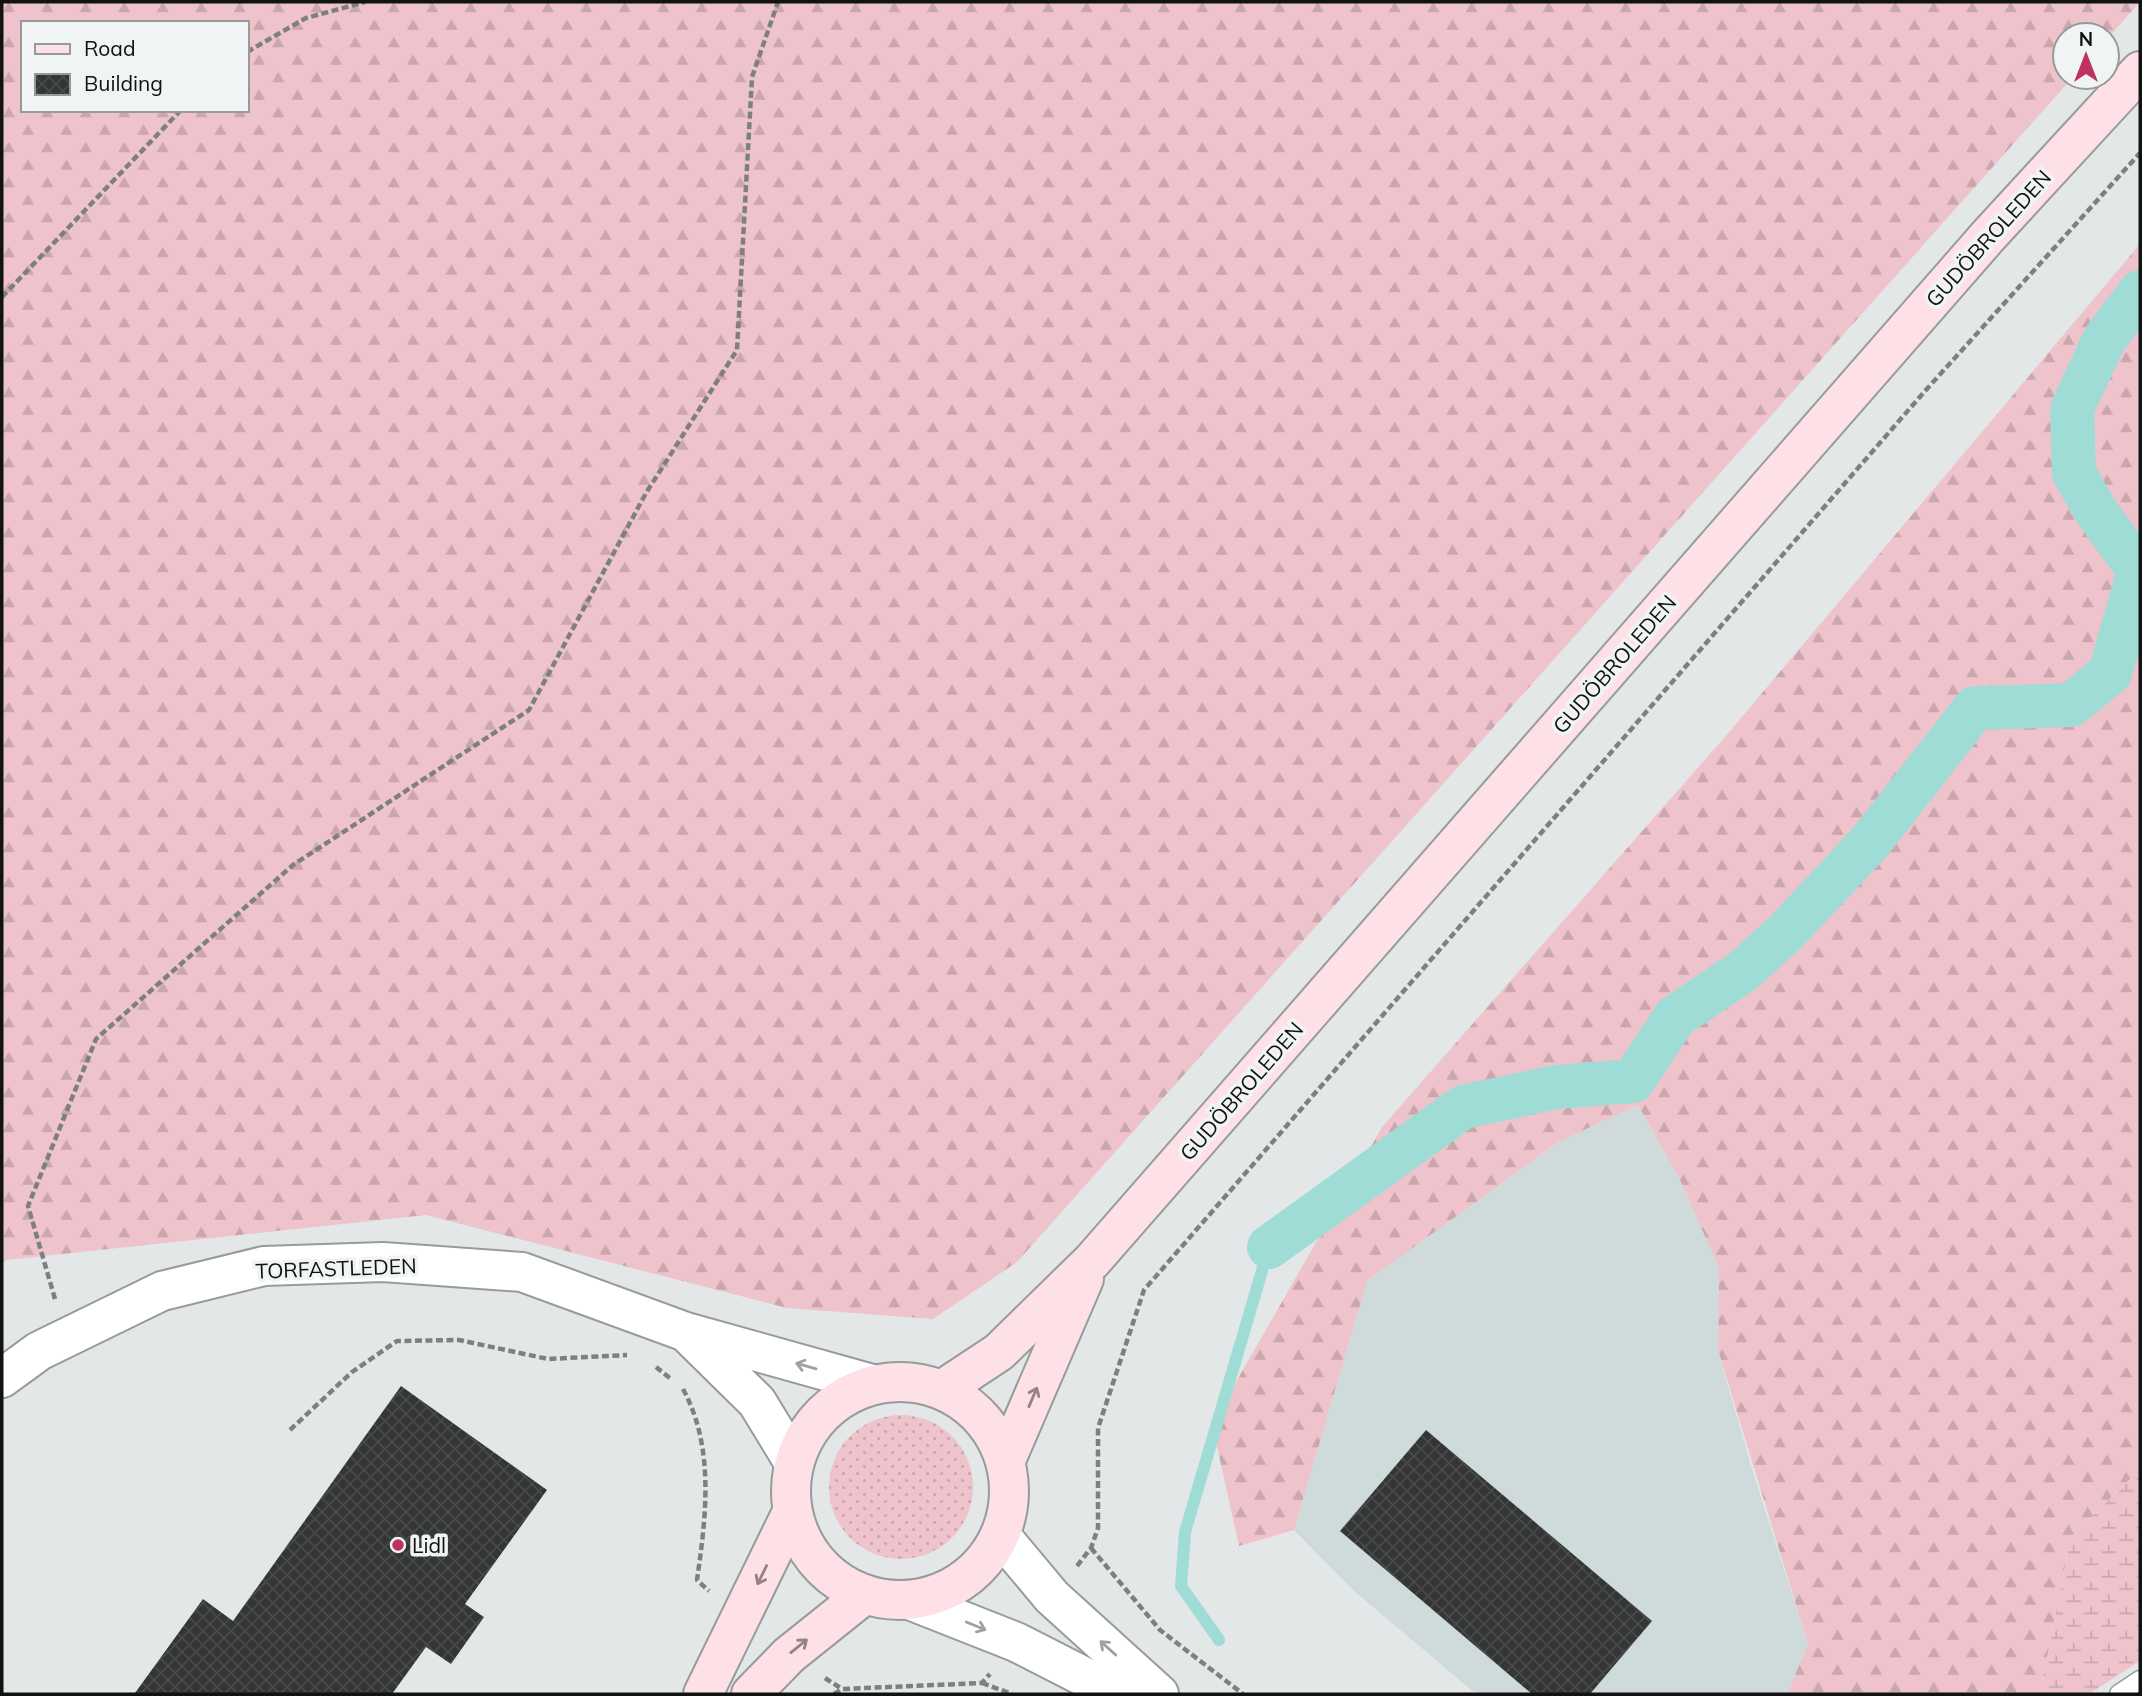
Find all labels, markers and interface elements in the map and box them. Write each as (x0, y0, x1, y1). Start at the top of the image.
legend (21, 21, 248, 112)
north arrow (2051, 21, 2121, 91)
text: N (2079, 27, 2093, 51)
text: Road (84, 35, 135, 61)
text: Building (84, 70, 163, 96)
street label: GUDÖBROLEDEN (1920, 164, 2056, 312)
street label: GUDÖBROLEDEN (1547, 589, 1681, 739)
street label: GUDÖBROLEDEN (1174, 1016, 1308, 1166)
street label: TORFASTLEDEN (255, 1252, 417, 1284)
one-way arrow (796, 1358, 818, 1371)
one-way arrow (1027, 1387, 1040, 1409)
place label: Lidl (412, 1532, 446, 1558)
marker: Lidl (390, 1537, 406, 1553)
one-way arrow (755, 1564, 768, 1585)
one-way arrow (964, 1620, 986, 1633)
one-way arrow (789, 1638, 807, 1654)
one-way arrow (1100, 1640, 1117, 1657)

